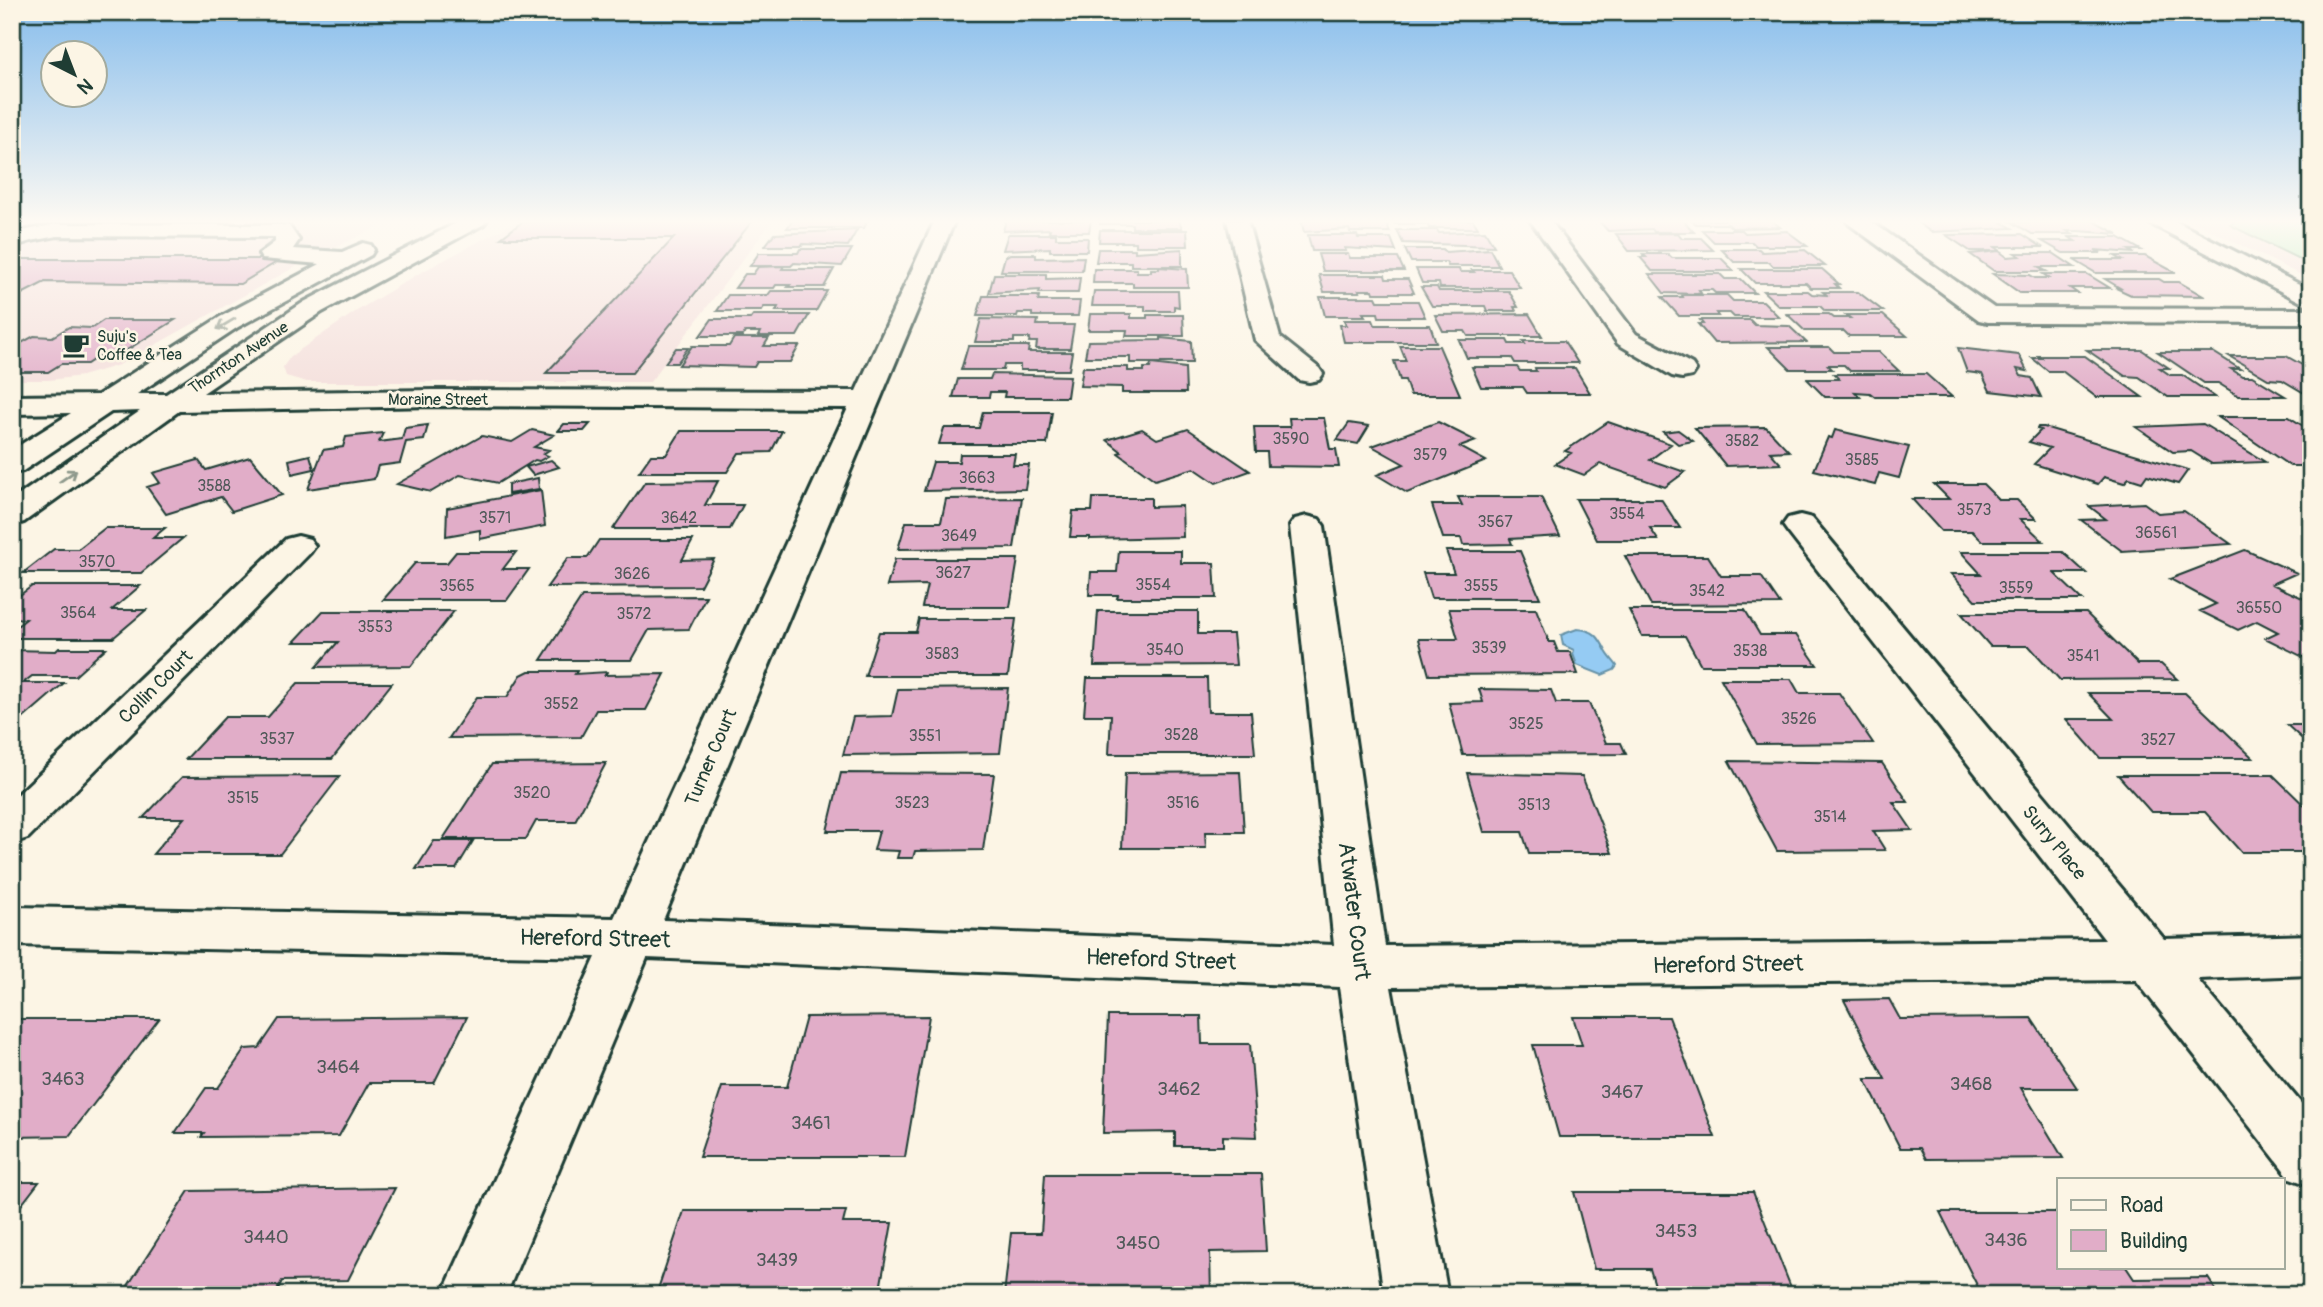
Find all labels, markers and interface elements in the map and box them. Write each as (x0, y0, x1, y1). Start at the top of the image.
north arrow (38, 38, 108, 108)
text: N (72, 73, 98, 99)
street label: Thornton Avenue (185, 317, 292, 399)
one-way arrow (217, 317, 237, 331)
place label: Suju's Coffee & Tea (97, 327, 182, 365)
cafe icon: Suju's Coffee & Tea (61, 330, 91, 360)
street label: Moraine Street (388, 390, 488, 410)
house number: 3590 (1273, 429, 1309, 449)
house number: 3582 (1725, 431, 1759, 451)
house number: 3579 (1413, 445, 1447, 465)
house number: 3585 (1845, 450, 1879, 470)
house number: 3663 (959, 468, 995, 488)
one-way arrow (58, 469, 77, 483)
house number: 3588 (197, 476, 231, 496)
house number: 3573 (1957, 500, 1992, 520)
house number: 3554 (1609, 504, 1645, 524)
house number: 3571 (479, 508, 511, 528)
house number: 3642 (661, 508, 697, 528)
house number: 3567 (1477, 512, 1513, 532)
house number: 36561 (2135, 523, 2177, 543)
house number: 3649 (941, 526, 977, 546)
house number: 3570 (79, 552, 116, 572)
house number: 3627 (935, 563, 971, 583)
house number: 3626 (614, 564, 650, 584)
house number: 3554 (1135, 575, 1171, 595)
house number: 3565 (439, 576, 475, 596)
house number: 3555 (1464, 576, 1498, 596)
house number: 3559 (1999, 578, 2033, 598)
house number: 3542 (1689, 581, 1725, 601)
house number: 36550 (2236, 598, 2282, 618)
house number: 3564 (60, 603, 96, 623)
house number: 3572 (616, 604, 652, 624)
house number: 3553 (357, 617, 393, 637)
house number: 3539 (1472, 638, 1506, 658)
house number: 3540 (1146, 640, 1184, 660)
house number: 3538 (1733, 641, 1767, 661)
street label: Collin Court (114, 644, 198, 729)
house number: 3583 (925, 644, 959, 664)
house number: 3541 (2066, 646, 2100, 666)
house number: 3552 (543, 694, 579, 714)
street label: Turner Court (680, 705, 742, 810)
house number: 3526 (1781, 709, 1817, 729)
house number: 3525 (1508, 714, 1544, 734)
house number: 3528 (1164, 725, 1198, 745)
house number: 3551 (909, 726, 941, 746)
house number: 3537 (260, 729, 295, 749)
house number: 3527 (2140, 730, 2176, 750)
house number: 3520 (513, 783, 551, 803)
house number: 3515 (227, 788, 259, 808)
house number: 3523 (895, 793, 930, 813)
house number: 3516 (1166, 793, 1200, 813)
house number: 3513 (1518, 795, 1550, 815)
street label: Surry Place (2017, 800, 2092, 885)
house number: 3514 (1813, 807, 1847, 827)
street label: Atwater Court (1332, 840, 1377, 983)
street label: Hereford Street (519, 923, 671, 954)
street label: Hereford Street (1085, 942, 1238, 977)
street label: Hereford Street (1652, 949, 1804, 980)
house number: 3464 (316, 1055, 360, 1079)
house number: 3463 (41, 1067, 85, 1091)
house number: 3468 (1950, 1072, 1992, 1096)
house number: 3462 (1157, 1077, 1201, 1101)
house number: 3467 (1601, 1080, 1643, 1104)
house number: 3461 (791, 1111, 831, 1135)
legend (2057, 1178, 2284, 1268)
text: Road (2120, 1192, 2164, 1219)
house number: 3453 (1655, 1219, 1697, 1243)
house number: 3440 (243, 1225, 289, 1249)
house number: 3436 (1984, 1228, 2028, 1252)
text: Building (2120, 1228, 2187, 1255)
house number: 3450 (1116, 1231, 1160, 1255)
house number: 3439 (756, 1248, 798, 1272)

